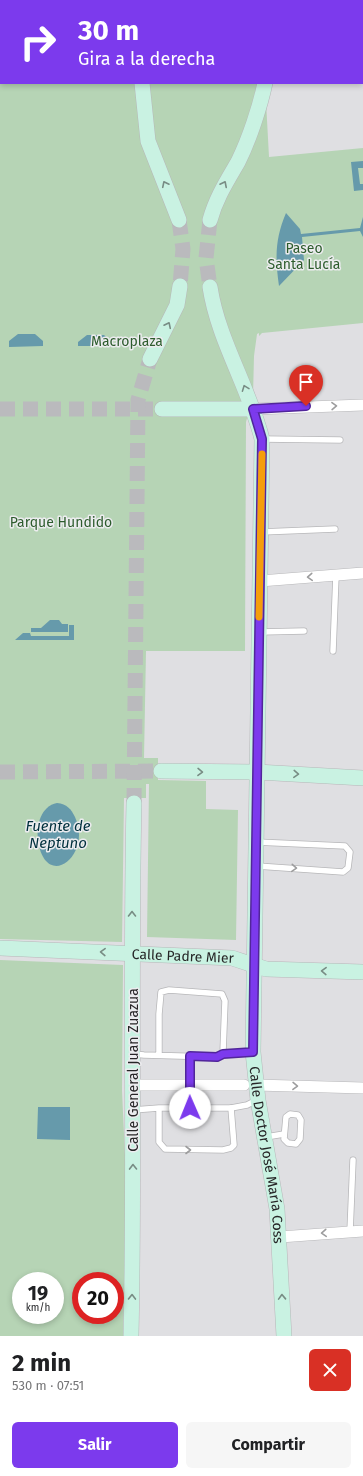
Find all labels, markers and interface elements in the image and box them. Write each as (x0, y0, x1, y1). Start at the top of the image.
text: 30 m (78, 14, 139, 47)
icon: right (12, 16, 64, 68)
text: Gira a la derecha (78, 48, 215, 70)
one-way arrow (162, 181, 170, 188)
one-way arrow (220, 181, 227, 188)
park label: Paseo Santa Lucía (268, 240, 340, 273)
one-way arrow (163, 321, 171, 329)
park label: Macroplaza (91, 333, 163, 350)
pin (289, 365, 323, 406)
icon: arrive (295, 371, 317, 393)
one-way arrow (242, 385, 250, 393)
one-way arrow (331, 401, 337, 410)
park label: Parque Hundido (10, 514, 112, 531)
one-way arrow (307, 573, 313, 582)
one-way arrow (197, 767, 203, 776)
one-way arrow (293, 770, 299, 779)
water label: Fuente de Neptuno (25, 817, 91, 852)
one-way arrow (291, 864, 297, 873)
one-way arrow (128, 911, 137, 917)
street label: Calle Padre Mier (131, 946, 235, 967)
one-way arrow (100, 948, 106, 956)
one-way arrow (321, 967, 327, 975)
street label: Calle General Juan Zuazua (125, 988, 142, 1152)
street label: Calle Doctor José María Coss (246, 1066, 287, 1245)
one-way arrow (292, 1082, 298, 1090)
position arrow (169, 1087, 211, 1129)
one-way arrow (185, 1146, 191, 1154)
one-way arrow (129, 1164, 138, 1170)
one-way arrow (321, 1229, 327, 1238)
speed limit sign: 20 (72, 1272, 124, 1324)
text: 19 (28, 1281, 48, 1305)
one-way arrow (128, 1294, 136, 1300)
one-way arrow (278, 1294, 286, 1300)
text: km/h (26, 1302, 50, 1314)
text: 2 min (12, 1349, 71, 1377)
button: close (309, 1349, 351, 1391)
text: 530 m · 07:51 (12, 1378, 84, 1393)
button: Salir (12, 1422, 178, 1468)
button: Compartir (186, 1422, 351, 1468)

